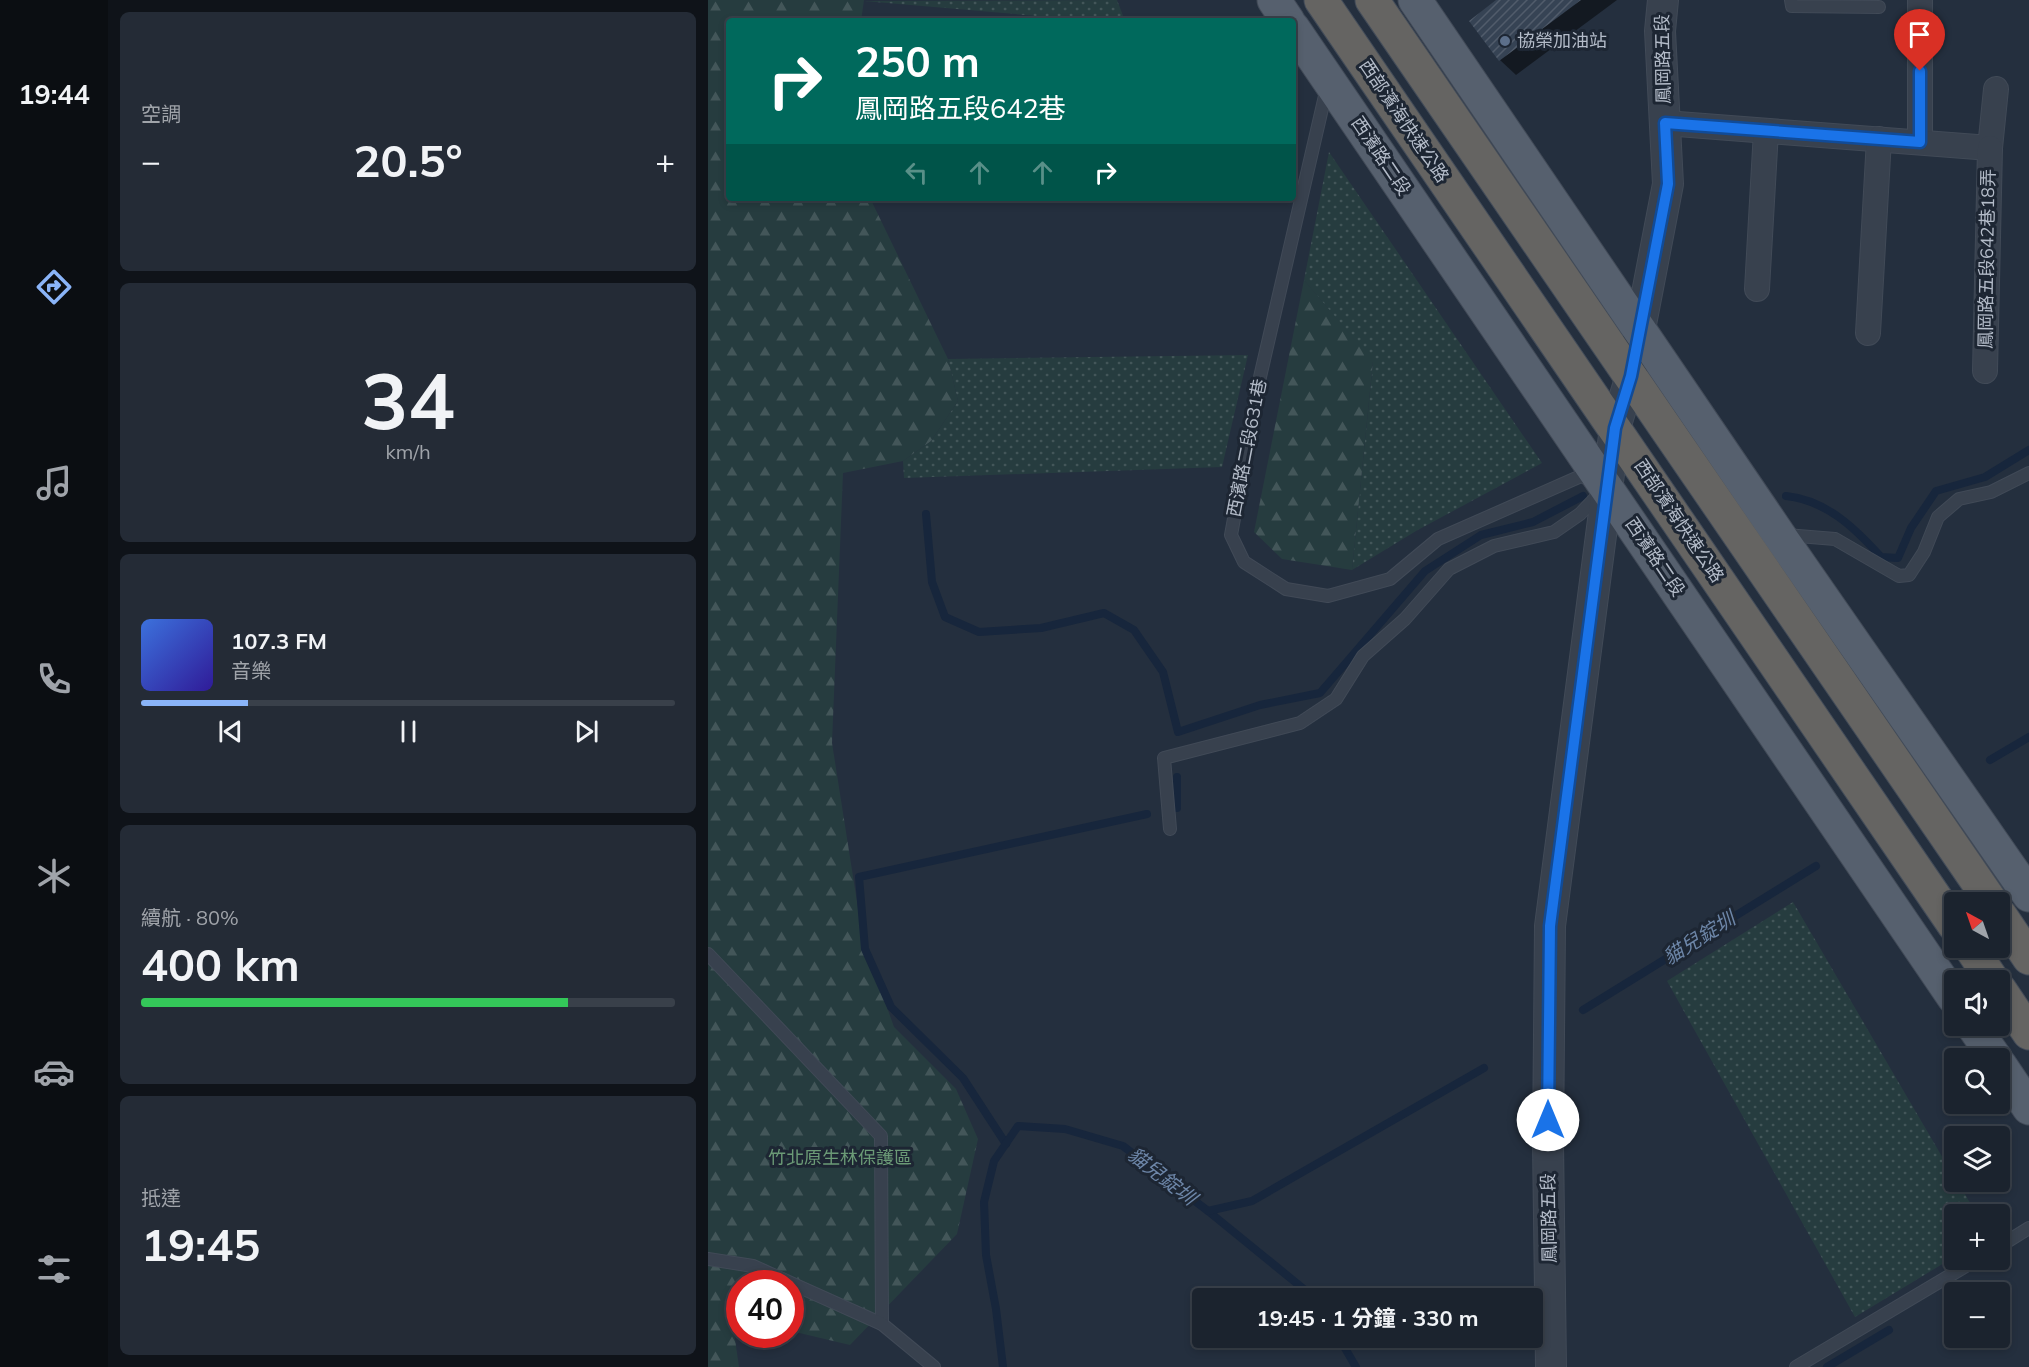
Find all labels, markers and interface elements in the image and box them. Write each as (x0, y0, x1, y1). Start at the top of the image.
pin (1894, 9, 1945, 71)
street label: 鳳岡路五段 (1650, 14, 1675, 104)
icon: arrive (1903, 18, 1936, 51)
place label: 協榮加油站 (1517, 29, 1607, 52)
marker: 協榮加油站 (1498, 34, 1512, 48)
text: 250 m (855, 35, 980, 88)
icon: right (756, 42, 834, 120)
street label: 西部濱海快速公路 (1355, 55, 1454, 187)
text: 19:44 (18, 77, 90, 111)
text: 鳳岡路五段642巷 (855, 91, 1066, 125)
text: 空調 (141, 101, 181, 126)
street label: 西濱路二段 (1347, 112, 1416, 199)
text: 20.5° (353, 132, 463, 188)
text: − (141, 140, 161, 181)
text: + (655, 140, 675, 181)
icon: left (900, 156, 933, 189)
icon: ahead (963, 156, 996, 189)
icon: ahead (1026, 156, 1059, 189)
icon: right (1089, 156, 1122, 189)
street label: 鳳岡路五段642巷18弄 (1973, 169, 2000, 349)
icon: directions (33, 266, 75, 308)
text: 34 (361, 351, 455, 449)
street label: 西濱路二段631巷 (1222, 377, 1271, 519)
text: km/h (385, 439, 431, 464)
street label: 西部濱海快速公路 (1630, 455, 1729, 587)
icon: music (33, 462, 75, 504)
street label: 西濱路二段 (1621, 513, 1690, 600)
text: 107.3 FM (231, 627, 327, 655)
icon: phone (33, 658, 75, 700)
text: 音樂 (231, 658, 271, 683)
icon: previous (214, 715, 247, 748)
icon: pause (392, 715, 425, 748)
icon: next (570, 715, 603, 748)
icon: climate (33, 855, 75, 897)
north arrow (1944, 892, 2010, 958)
map controls (1944, 892, 2010, 1348)
water label: 貓兒錠圳 (1658, 904, 1742, 969)
text: 續航 · 80% (141, 905, 239, 930)
text: 400 km (141, 936, 300, 992)
button: sound (1944, 970, 2010, 1036)
button: search (1944, 1048, 2010, 1114)
icon: car (33, 1051, 75, 1093)
position arrow (1516, 1088, 1580, 1152)
button: layers (1944, 1126, 2010, 1192)
water label: 貓兒錠圳 (1123, 1141, 1204, 1212)
park label: 竹北原生林保護區 (768, 1146, 912, 1169)
street label: 鳳岡路五段 (1536, 1173, 1561, 1263)
text: 抵達 (141, 1185, 181, 1210)
button: + (1944, 1204, 2010, 1270)
text: 19:45 (141, 1216, 260, 1272)
icon: filters (33, 1248, 75, 1290)
speed limit sign: 40 (726, 1270, 804, 1348)
button: − (1944, 1282, 2010, 1348)
text: 19:45 · 1 分鐘 · 330 m (1256, 1304, 1479, 1332)

